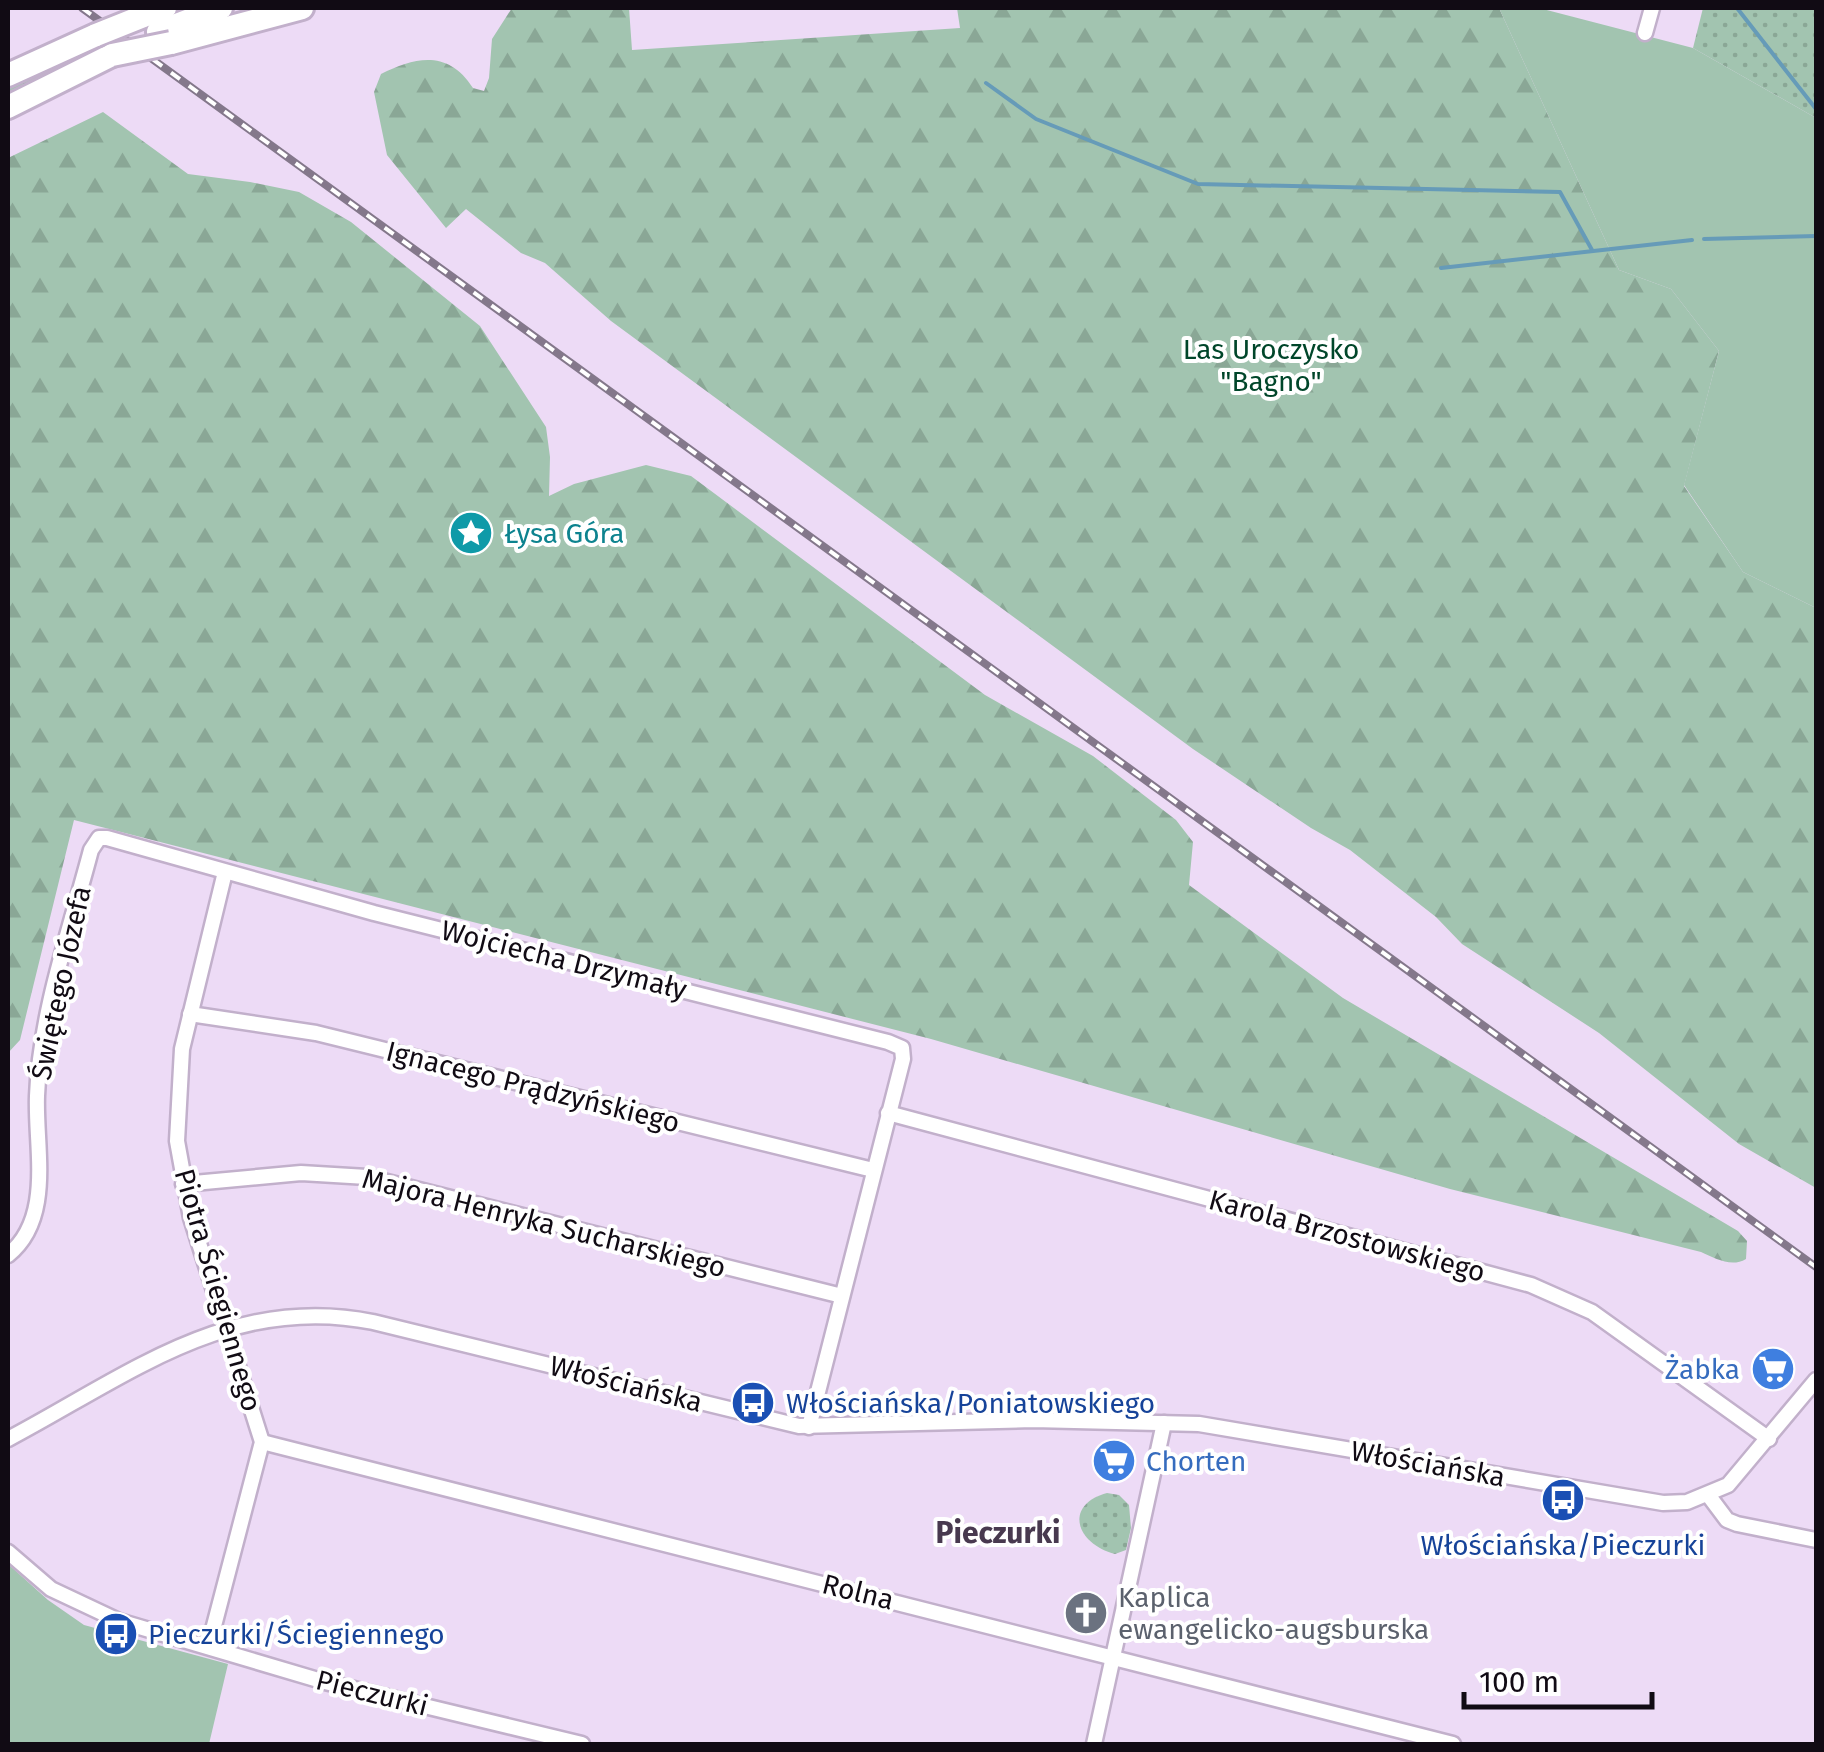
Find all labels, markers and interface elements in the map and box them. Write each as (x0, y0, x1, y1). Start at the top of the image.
park label: Las Uroczysko "Bagno" (1183, 333, 1359, 398)
place icon: Łysa Góra (448, 510, 494, 556)
place label: Łysa Góra (504, 517, 625, 550)
street label: Świętego Józefa (24, 883, 98, 1083)
street label: Wojciecha Drzymały (438, 914, 690, 1007)
street label: Ignacego Prądzyńskiego (383, 1035, 683, 1139)
street label: Majora Henryka Sucharskiego (359, 1162, 729, 1284)
street label: Piotra Ściegiennego (168, 1165, 268, 1415)
street label: Karola Brzostowskiego (1205, 1183, 1489, 1289)
supermarket icon: Żabka (1750, 1346, 1796, 1392)
street label: Włościańska (546, 1349, 706, 1419)
place label: Żabka (1665, 1353, 1740, 1386)
bus stop icon: Włościańska/Poniatowskiego (730, 1380, 776, 1426)
place label: Włościańska/Poniatowskiego (786, 1387, 1155, 1420)
street label: Włościańska (1348, 1434, 1508, 1494)
supermarket icon: Chorten (1091, 1438, 1137, 1484)
place label: Chorten (1146, 1445, 1246, 1478)
bus stop icon: Włościańska/Pieczurki (1540, 1477, 1586, 1523)
district label: Pieczurki (935, 1515, 1061, 1551)
place label: Włościańska/Pieczurki (1421, 1529, 1705, 1562)
street label: Rolna (819, 1567, 897, 1617)
place label: Kaplica ewangelicko-augsburska (1118, 1581, 1429, 1646)
church icon: Kaplica ewangelicko-augsburska (1063, 1590, 1109, 1636)
bus stop icon: Pieczurki/Ściegiennego (93, 1611, 139, 1657)
place label: Pieczurki/Ściegiennego (148, 1618, 445, 1651)
scale bar (1464, 1647, 1652, 1709)
street label: Pieczurki (313, 1663, 431, 1723)
text: 100 m (1479, 1664, 1559, 1700)

